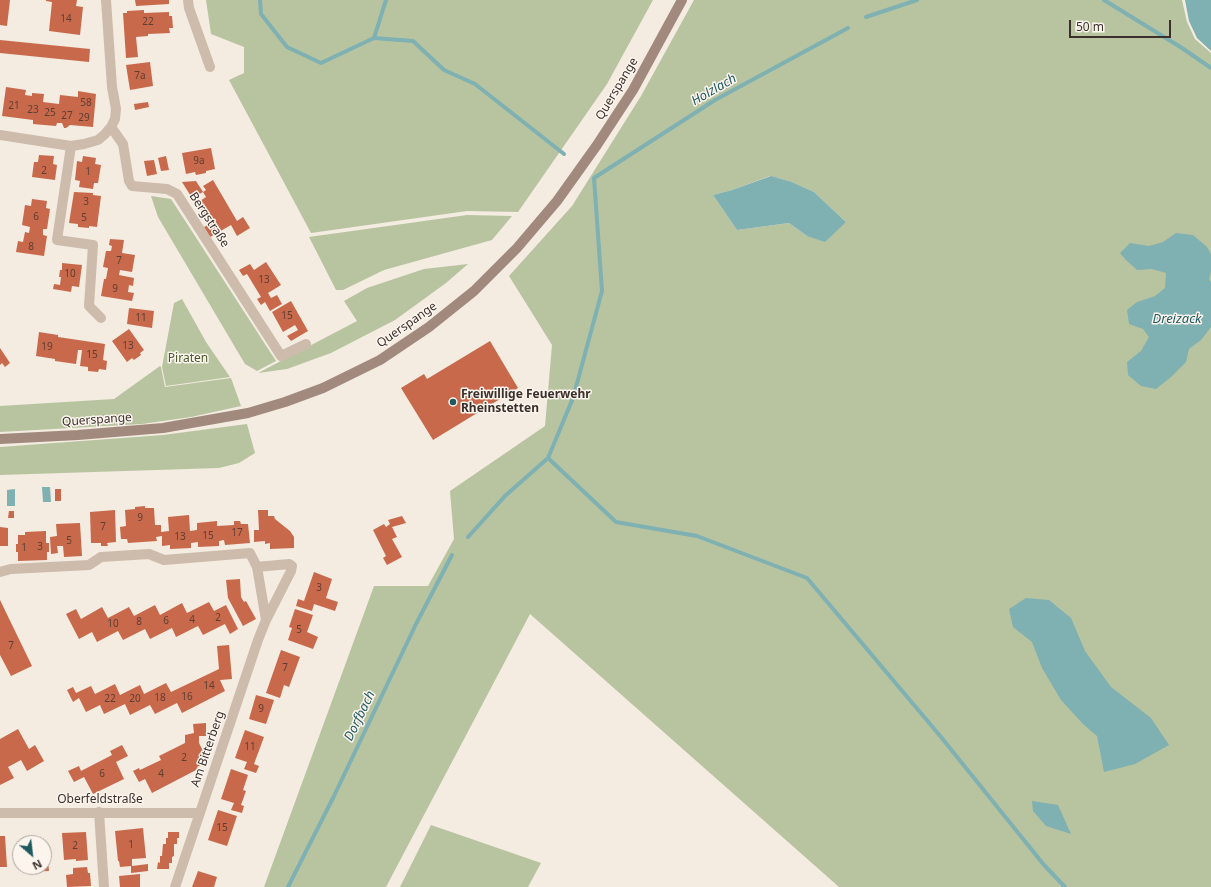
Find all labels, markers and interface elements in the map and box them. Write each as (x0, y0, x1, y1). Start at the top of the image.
scale bar (1071, 12, 1173, 38)
house number: 14 (60, 13, 72, 25)
house number: 22 (142, 16, 154, 28)
text: 50 m (1076, 18, 1104, 35)
street label: Querspange (593, 55, 641, 123)
house number: 7a (134, 70, 146, 82)
water label: Holzlach (689, 71, 739, 109)
house number: 58 (80, 97, 92, 109)
house number: 21 (8, 100, 20, 112)
house number: 23 (27, 104, 39, 116)
house number: 25 (44, 107, 56, 119)
house number: 27 (61, 110, 73, 122)
house number: 29 (78, 112, 90, 124)
house number: 9a (193, 155, 205, 167)
house number: 2 (41, 165, 47, 177)
house number: 1 (85, 166, 91, 178)
street label: Bergstraße (186, 190, 232, 250)
house number: 3 (83, 196, 89, 208)
house number: 6 (33, 211, 39, 223)
house number: 5 (81, 212, 87, 224)
house number: 8 (28, 241, 34, 253)
house number: 7 (116, 255, 122, 267)
house number: 10 (64, 268, 76, 280)
house number: 13 (258, 274, 270, 286)
house number: 9 (112, 283, 118, 295)
street label: Querspange (374, 299, 440, 351)
house number: 15 (281, 310, 293, 322)
water label: Dreizack (1153, 311, 1201, 327)
house number: 11 (135, 312, 147, 324)
house number: 13 (122, 340, 134, 352)
house number: 19 (41, 341, 53, 353)
house number: 15 (86, 349, 98, 361)
park label: Piraten (168, 352, 208, 366)
place label: Freiwillige Feuerwehr Rheinstetten (461, 388, 591, 416)
marker: Freiwillige Feuerwehr Rheinstetten (448, 397, 458, 407)
street label: Querspange (62, 410, 132, 430)
house number: 9 (137, 512, 143, 524)
house number: 7 (100, 521, 106, 533)
house number: 17 (231, 527, 243, 539)
house number: 15 (202, 530, 214, 542)
house number: 13 (174, 531, 186, 543)
house number: 5 (66, 535, 72, 547)
house number: 3 (37, 541, 43, 553)
house number: 1 (21, 542, 27, 554)
house number: 3 (316, 582, 322, 594)
house number: 2 (215, 612, 221, 624)
house number: 4 (189, 614, 195, 626)
house number: 6 (163, 615, 169, 627)
house number: 8 (136, 616, 142, 628)
house number: 10 (107, 618, 119, 630)
house number: 5 (296, 624, 302, 636)
house number: 7 (8, 640, 14, 652)
house number: 7 (282, 662, 288, 674)
house number: 14 (203, 680, 215, 692)
water label: Dorfbach (341, 688, 379, 744)
house number: 16 (181, 691, 193, 703)
house number: 18 (154, 692, 166, 704)
house number: 22 (104, 693, 116, 705)
house number: 20 (129, 693, 141, 705)
house number: 9 (258, 703, 264, 715)
street label: Am Bitterberg (188, 709, 228, 789)
house number: 11 (244, 741, 256, 753)
house number: 2 (181, 752, 187, 764)
house number: 6 (99, 768, 105, 780)
house number: 4 (158, 768, 164, 780)
street label: Oberfeldstraße (57, 793, 143, 807)
house number: 15 (216, 822, 228, 834)
north arrow (12, 835, 52, 875)
house number: 1 (128, 839, 134, 851)
house number: 2 (72, 840, 78, 852)
text: N (30, 856, 45, 874)

